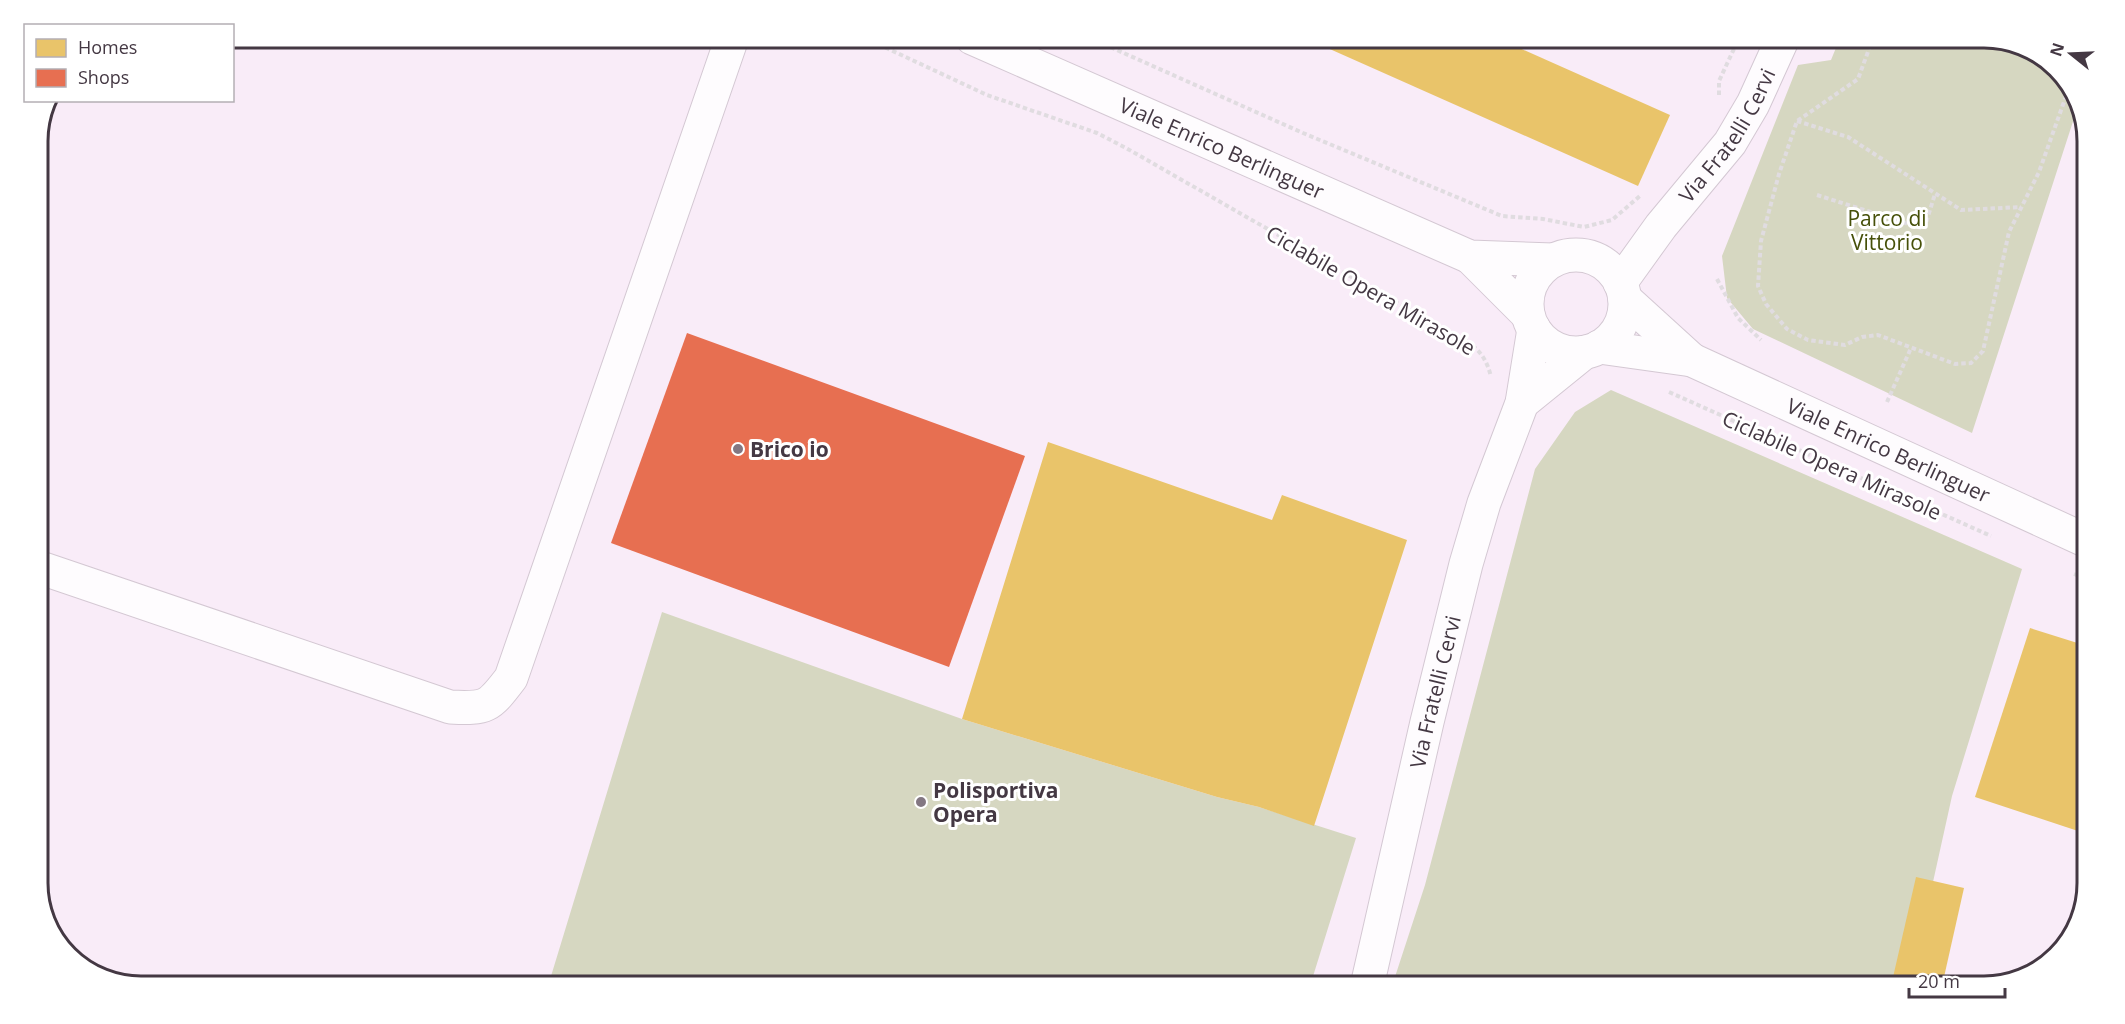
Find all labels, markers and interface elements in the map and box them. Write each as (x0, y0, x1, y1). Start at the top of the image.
legend (24, 24, 234, 102)
north arrow (2041, 24, 2101, 84)
text: Homes (78, 35, 137, 59)
text: N (2044, 40, 2069, 59)
street label: Via Fratelli Cervi (1672, 64, 1781, 208)
text: Shops (78, 65, 129, 89)
street label: Viale Enrico Berlinguer (1115, 91, 1329, 205)
park label: Parco di Vittorio (1847, 204, 1927, 256)
street label: Ciclabile Opera Mirasole (1261, 219, 1481, 361)
street label: Viale Enrico Berlinguer (1782, 391, 1995, 509)
street label: Ciclabile Opera Mirasole (1718, 404, 1946, 526)
place label: Brico io (750, 435, 829, 463)
marker: Brico io (731, 442, 745, 456)
street label: Via Fratelli Cervi (1403, 612, 1467, 771)
place label: Polisportiva Opera (933, 776, 1058, 828)
marker: Polisportiva Opera (914, 795, 928, 809)
scale bar (1909, 961, 2005, 999)
text: 20 m (1918, 969, 1960, 993)

